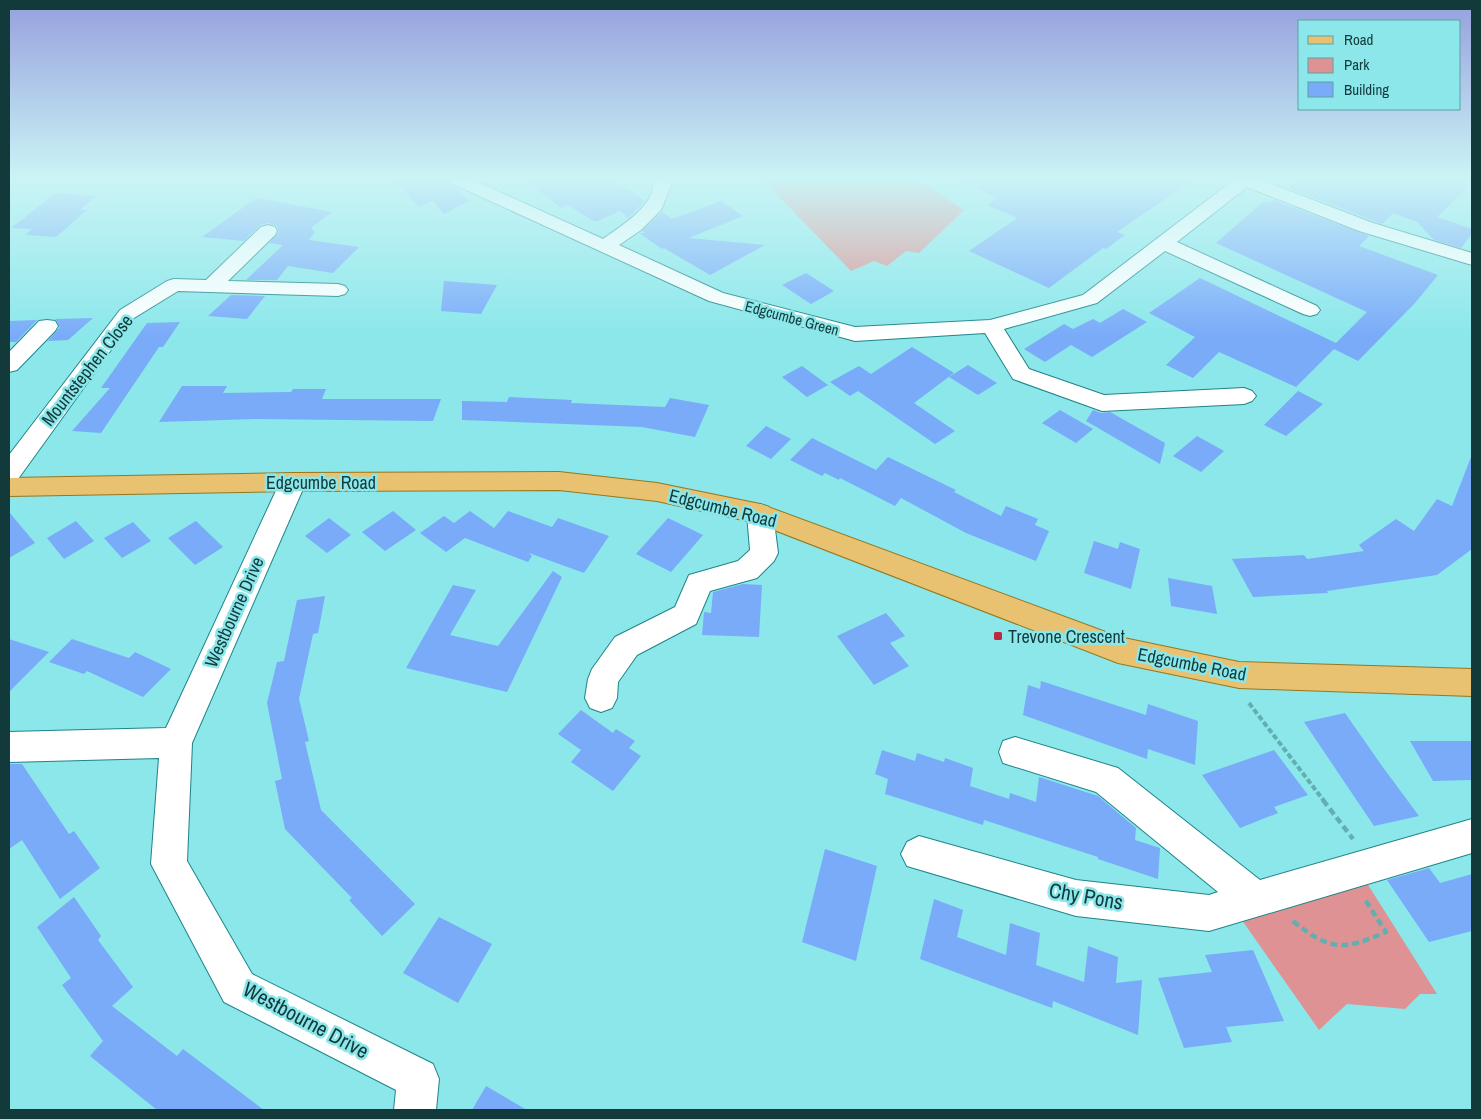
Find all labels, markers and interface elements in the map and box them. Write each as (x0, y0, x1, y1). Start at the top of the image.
legend (1298, 20, 1461, 110)
text: Road (1344, 29, 1373, 50)
text: Park (1344, 54, 1370, 75)
text: Building (1344, 79, 1389, 100)
street label: Edgcumbe Green (743, 295, 841, 341)
street label: Mountstephen Close (35, 309, 139, 431)
street label: Edgcumbe Road (266, 470, 376, 495)
street label: Edgcumbe Road (667, 483, 779, 533)
street label: Westbourne Drive (198, 553, 270, 671)
place label: Trevone Crescent (1008, 624, 1125, 649)
marker: Trevone Crescent (992, 630, 1004, 642)
street label: Edgcumbe Road (1136, 641, 1248, 687)
street label: Chy Pons (1047, 875, 1125, 917)
street label: Westbourne Drive (238, 975, 374, 1065)

